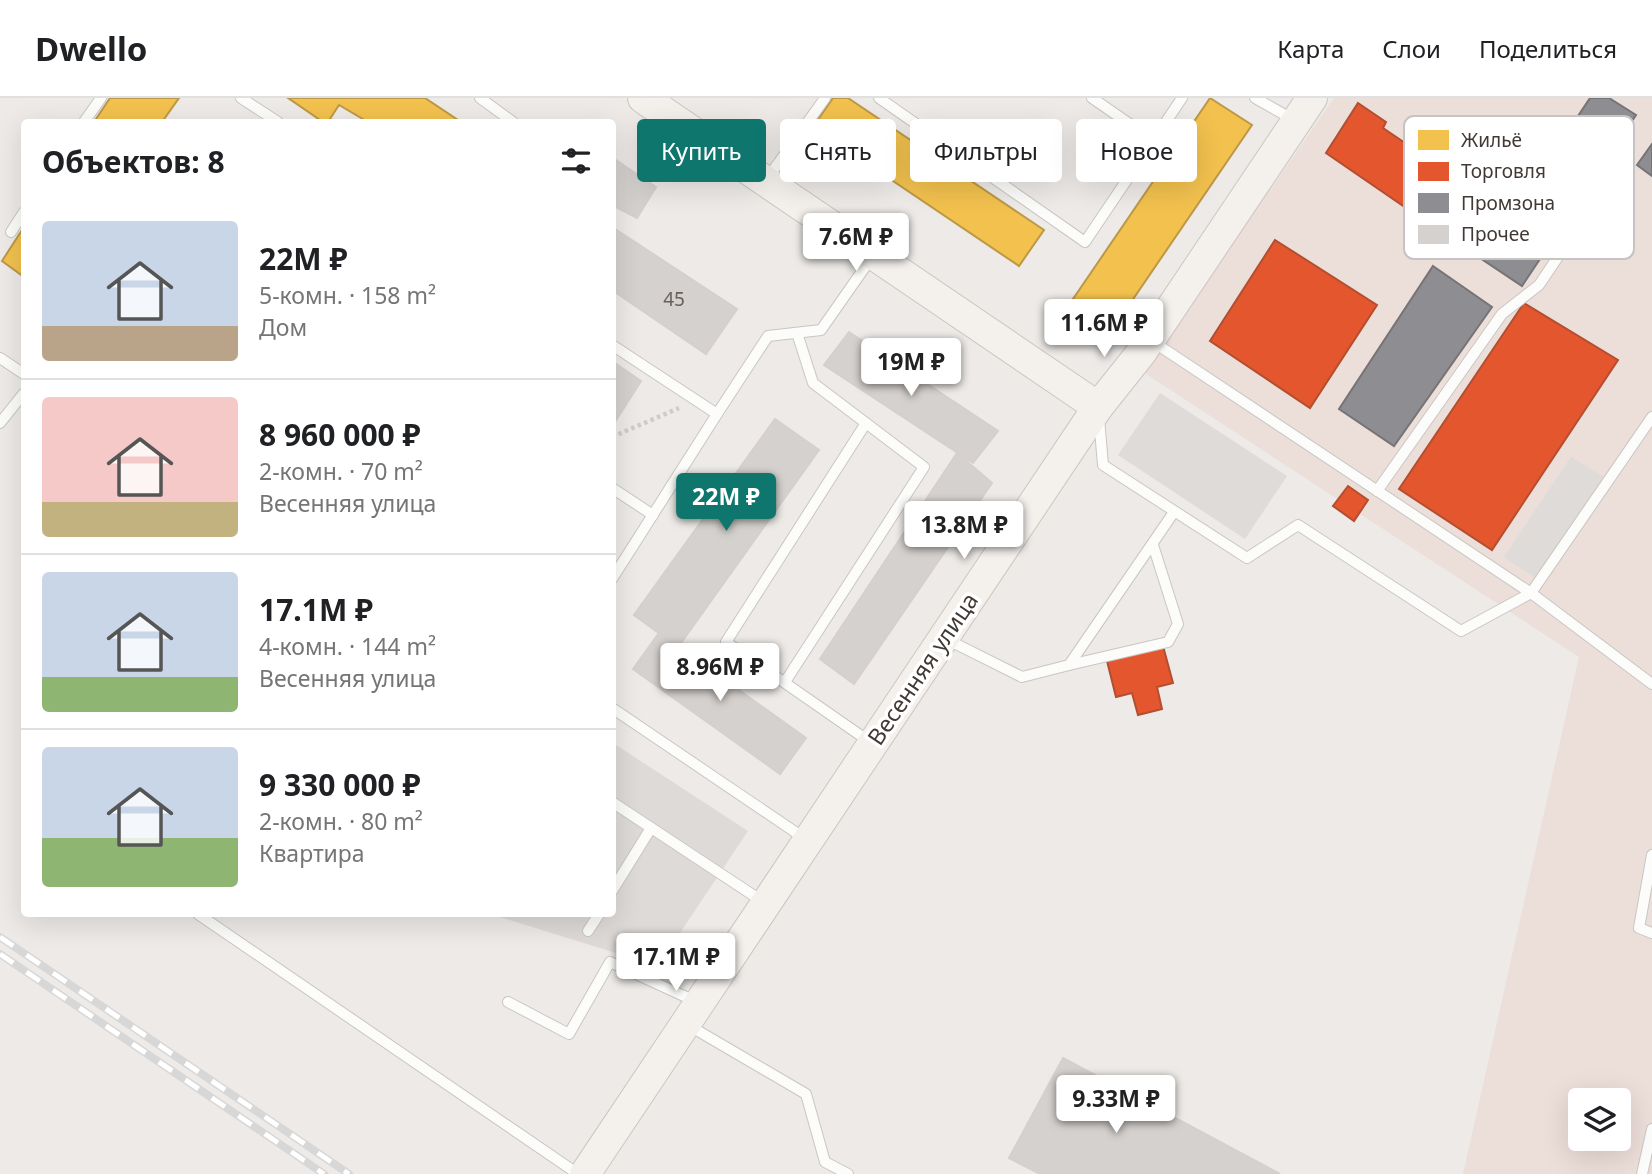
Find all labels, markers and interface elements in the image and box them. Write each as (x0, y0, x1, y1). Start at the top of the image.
text: Dwello (35, 26, 147, 71)
text: Карта (1277, 32, 1344, 65)
text: Слои (1382, 32, 1441, 65)
text: Поделиться (1479, 32, 1617, 65)
legend (1404, 116, 1634, 259)
chip: Купить (637, 119, 766, 182)
chip: Снять (780, 119, 896, 182)
chip: Фильтры (910, 119, 1062, 182)
chip: Новое (1076, 119, 1197, 182)
text: Жильё (1461, 127, 1522, 153)
text: Объектов: 8 (42, 141, 225, 182)
icon: filters (557, 142, 595, 180)
text: Торговля (1461, 158, 1546, 184)
text: Промзона (1461, 190, 1555, 216)
pin: 7.6M ₽ (799, 214, 913, 273)
text: 7.6M ₽ (819, 220, 893, 252)
text: Прочее (1461, 221, 1530, 247)
text: 22M ₽ (259, 238, 347, 279)
icon: home (98, 249, 182, 333)
text: 5-комн. · 158 m² (259, 279, 436, 311)
house number: 45 (663, 286, 685, 312)
pin: 11.6M ₽ (1039, 300, 1169, 359)
text: 11.6M ₽ (1060, 306, 1148, 338)
text: Дом (259, 311, 307, 343)
pin: 19M ₽ (862, 338, 960, 398)
text: 19M ₽ (877, 345, 945, 377)
text: 8 960 000 ₽ (259, 414, 421, 455)
icon: home (98, 425, 182, 509)
text: 2-комн. · 70 m² (259, 455, 423, 487)
pin: 22M ₽ (677, 474, 775, 533)
text: 22M ₽ (692, 480, 760, 512)
text: Весенняя улица (259, 487, 436, 519)
pin: 13.8M ₽ (899, 502, 1029, 561)
text: 13.8M ₽ (920, 508, 1008, 540)
street label: Весенняя улица (859, 586, 985, 751)
text: 17.1M ₽ (259, 589, 373, 630)
icon: home (98, 600, 182, 684)
text: 4-комн. · 144 m² (259, 630, 436, 662)
pin: 8.96M ₽ (655, 644, 785, 703)
text: 8.96M ₽ (676, 650, 764, 682)
text: Весенняя улица (259, 662, 436, 694)
text: 9 330 000 ₽ (259, 764, 421, 805)
icon: home (98, 775, 182, 859)
text: 2-комн. · 80 m² (259, 805, 423, 837)
text: Квартира (259, 837, 365, 869)
pin: 17.1M ₽ (611, 934, 741, 993)
text: 17.1M ₽ (632, 940, 720, 972)
pin: 9.33M ₽ (1051, 1076, 1181, 1135)
text: 9.33M ₽ (1072, 1082, 1160, 1114)
map controls (1568, 1088, 1631, 1151)
button: layers (1568, 1088, 1631, 1151)

